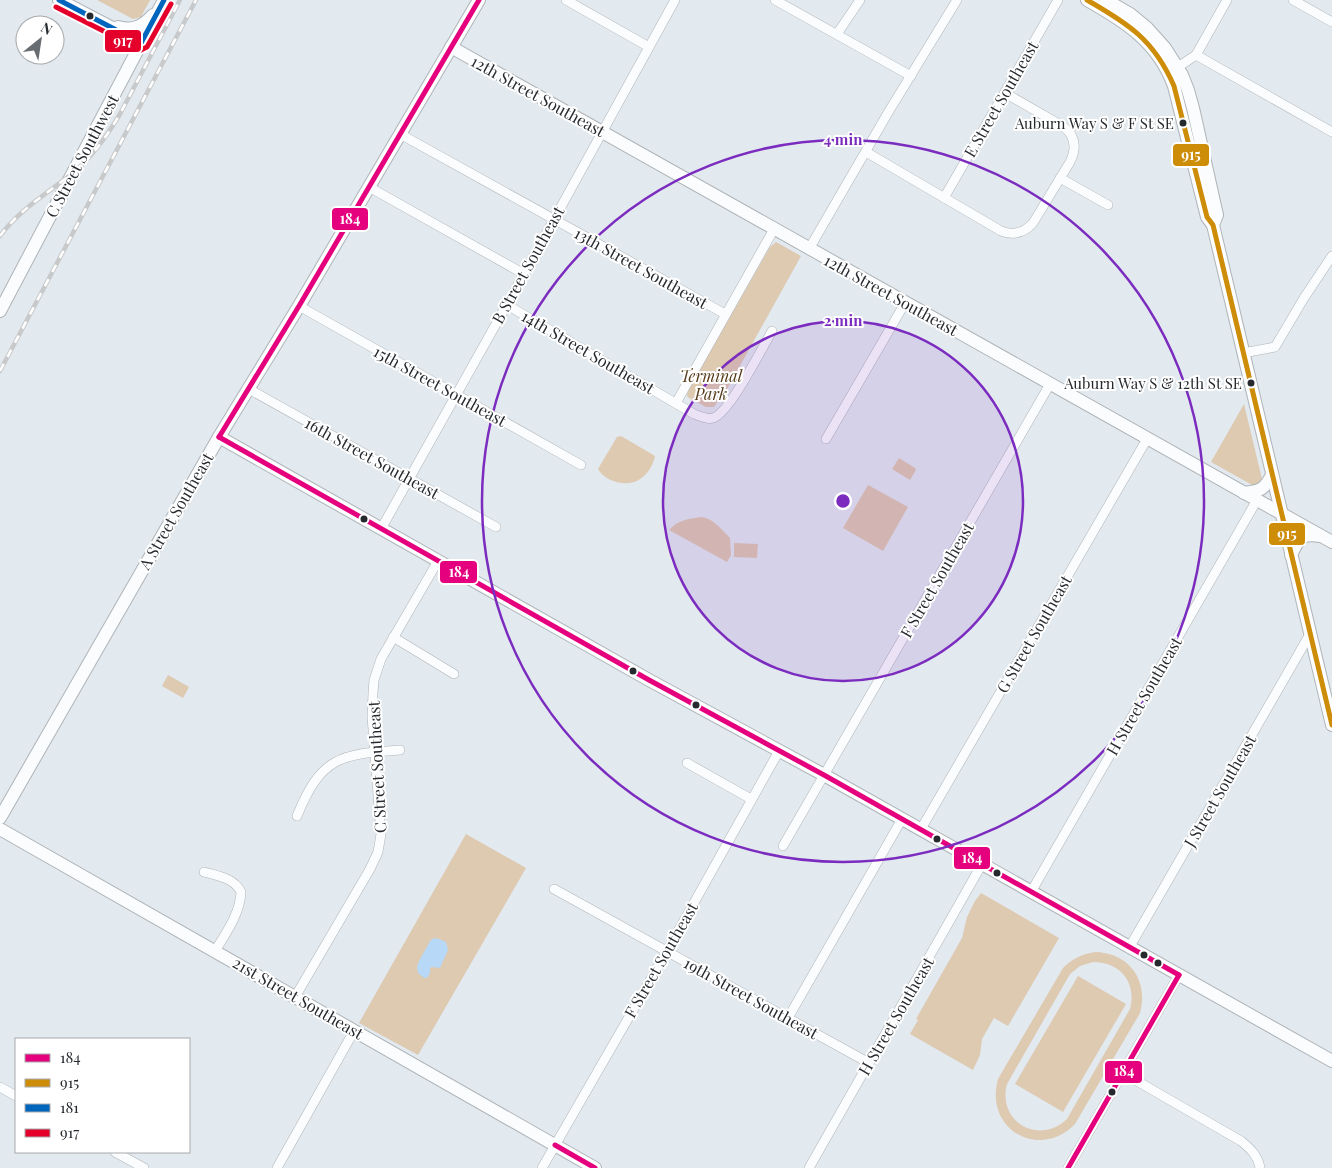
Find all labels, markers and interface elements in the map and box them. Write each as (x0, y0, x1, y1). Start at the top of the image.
unlabelled marker (85, 11, 95, 21)
north arrow (15, 15, 65, 65)
text: N (38, 18, 56, 39)
line badge: 917 (104, 29, 142, 53)
text: 917 (113, 31, 133, 50)
street label: E Street Southeast (959, 36, 1043, 161)
street label: 12th Street Southeast (468, 50, 609, 141)
street label: C Street Southwest (40, 90, 123, 221)
place label: Auburn Way S & F St SE (1014, 113, 1174, 133)
marker: Auburn Way S & F St SE (1178, 118, 1188, 128)
text: 4 min (824, 129, 863, 149)
line badge: 915 (1172, 143, 1210, 167)
text: 915 (1181, 145, 1201, 164)
street label: B Street Southeast (487, 202, 569, 327)
line badge: 184 (331, 207, 369, 231)
text: 184 (340, 209, 360, 228)
street label: 13th Street Southeast (571, 222, 712, 313)
street label: 12th Street Southeast (821, 249, 962, 340)
street label: 14th Street Southeast (518, 305, 659, 398)
text: 2 min (824, 310, 863, 330)
street label: 15th Street Southeast (370, 340, 511, 431)
park label: Terminal Park (680, 365, 743, 404)
place label: Auburn Way S & 12th St SE (1063, 373, 1242, 393)
marker: Auburn Way S & 12th St SE (1246, 378, 1256, 388)
street label: 16th Street Southeast (301, 412, 443, 503)
street label: A Street Southeast (133, 448, 218, 574)
centre of rings (834, 492, 852, 510)
unlabelled marker (359, 514, 369, 524)
street label: F Street Southeast (895, 518, 978, 641)
line badge: 915 (1268, 522, 1306, 546)
text: 915 (1277, 524, 1297, 543)
line badge: 184 (439, 560, 478, 584)
text: 184 (449, 562, 469, 581)
street label: G Street Southeast (991, 571, 1076, 696)
street label: H Street Southeast (1101, 632, 1186, 759)
unlabelled marker (628, 666, 638, 676)
street label: C Street Southeast (363, 700, 390, 834)
unlabelled marker (691, 700, 701, 710)
street label: J Street Southeast (1178, 730, 1260, 852)
unlabelled marker (932, 834, 942, 844)
line badge: 184 (953, 846, 991, 870)
text: 184 (962, 848, 982, 867)
unlabelled marker (992, 868, 1002, 878)
street label: F Street Southeast (619, 898, 702, 1021)
unlabelled marker (1139, 950, 1149, 960)
street label: 21st Street Southeast (229, 952, 368, 1044)
street label: 19th Street Southeast (680, 952, 822, 1043)
street label: H Street Southeast (853, 952, 938, 1079)
unlabelled marker (1153, 958, 1163, 968)
legend (15, 1038, 190, 1153)
text: 184 (60, 1047, 81, 1067)
line badge: 184 (1104, 1060, 1143, 1084)
text: 184 (1114, 1061, 1134, 1080)
text: 915 (60, 1072, 79, 1092)
unlabelled marker (1107, 1087, 1117, 1097)
text: 181 (60, 1097, 79, 1117)
text: 917 (60, 1122, 79, 1142)

